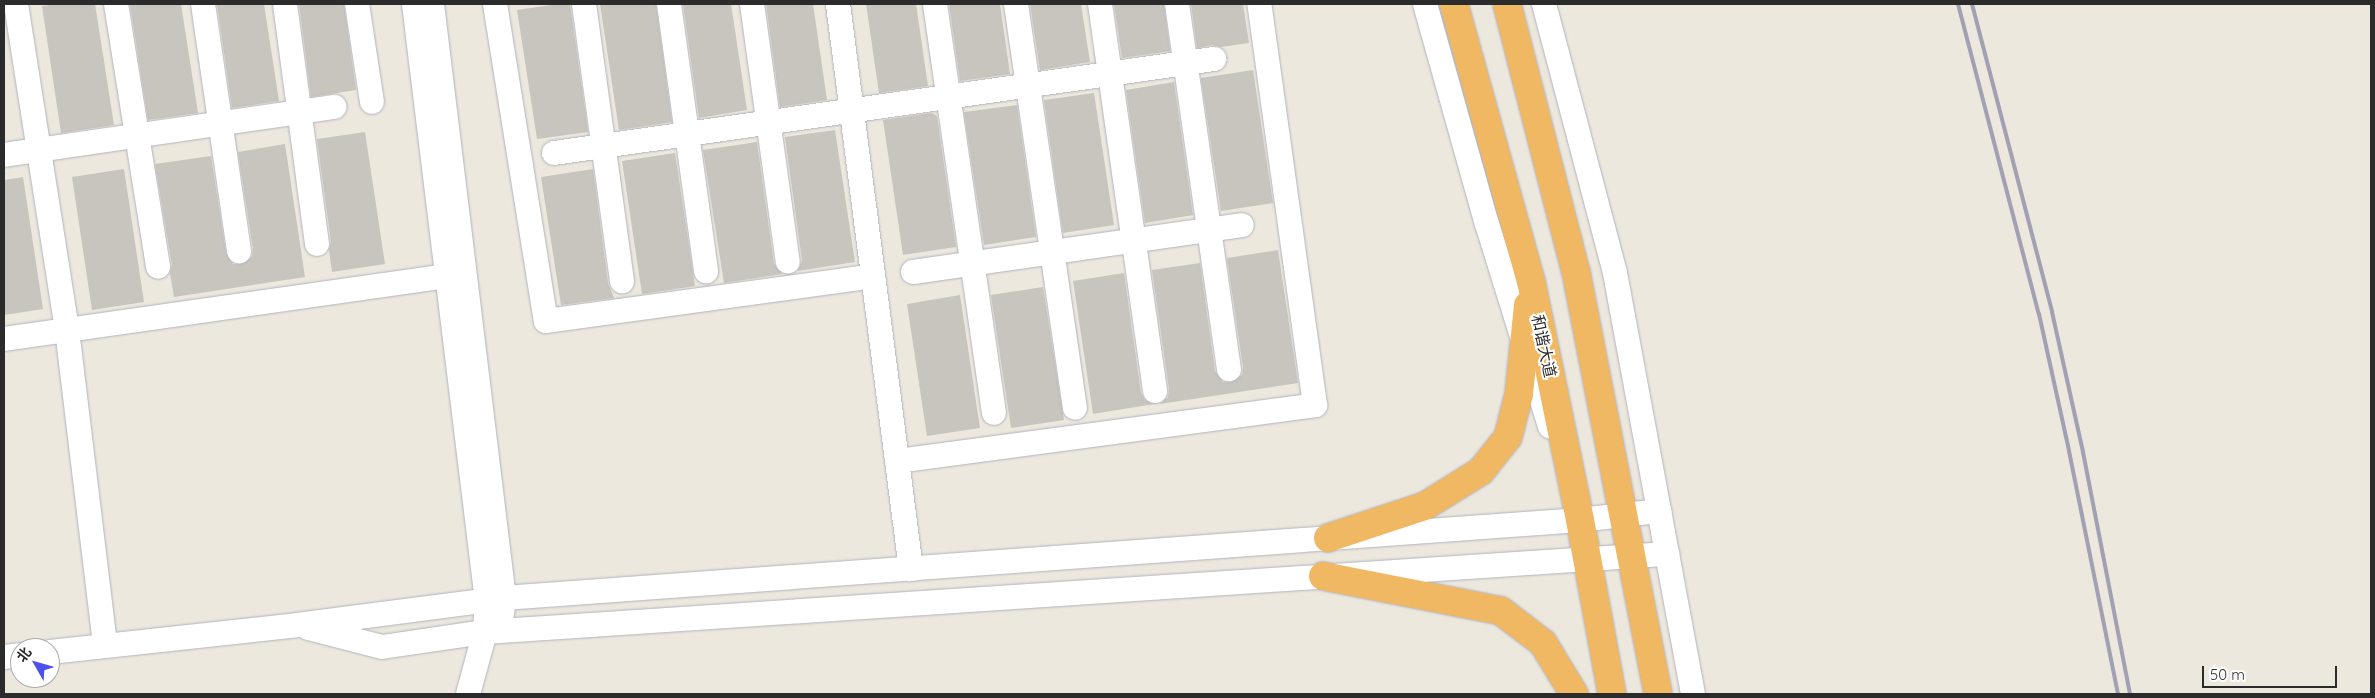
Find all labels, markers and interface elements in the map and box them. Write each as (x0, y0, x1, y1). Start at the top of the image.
street label: 和谐大道 (1528, 313, 1560, 379)
north arrow (10, 638, 60, 688)
text: 北 (13, 643, 35, 665)
scale bar (2205, 656, 2340, 688)
text: 50 m (2210, 665, 2245, 684)

